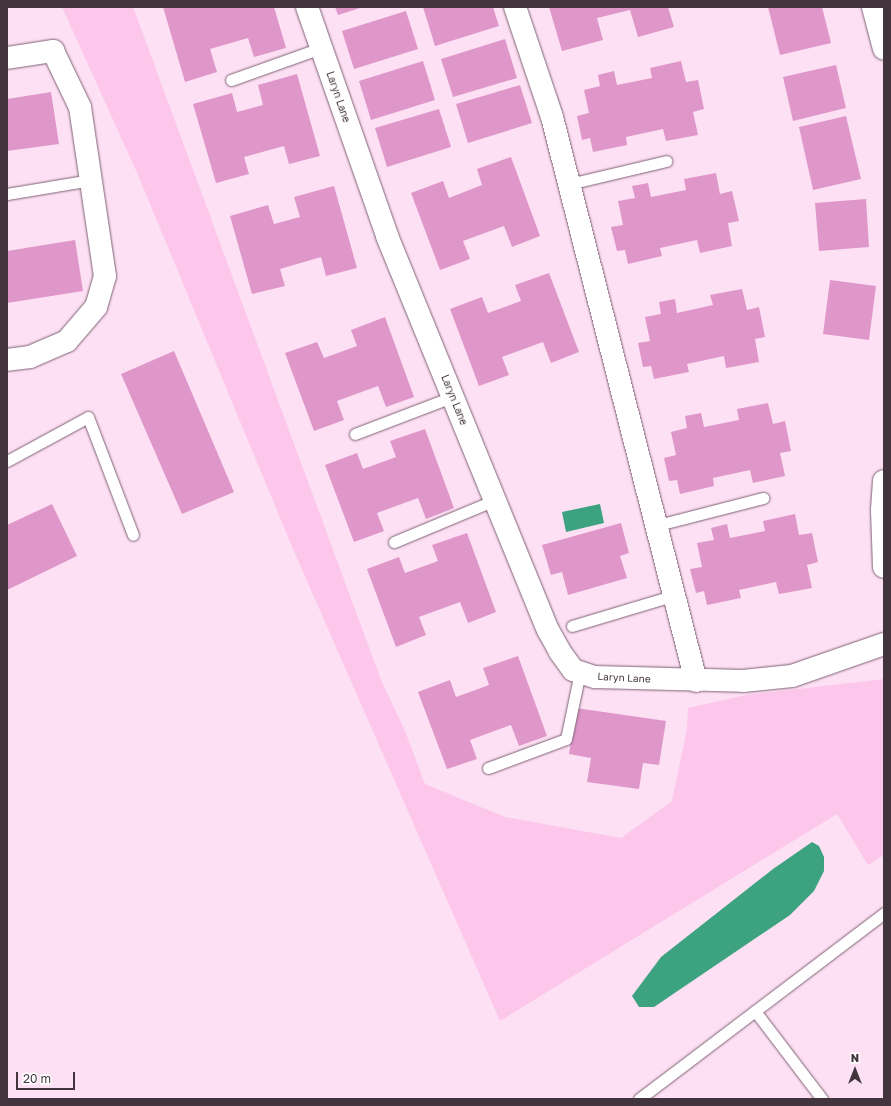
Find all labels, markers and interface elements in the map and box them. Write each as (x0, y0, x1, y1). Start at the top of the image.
street label: Laryn Lane (324, 70, 352, 124)
street label: Laryn Lane (438, 373, 470, 427)
street label: Laryn Lane (597, 671, 651, 685)
north arrow (835, 1050, 875, 1090)
text: N (851, 1051, 859, 1064)
scale bar (18, 1064, 77, 1090)
text: 20 m (23, 1071, 51, 1086)

